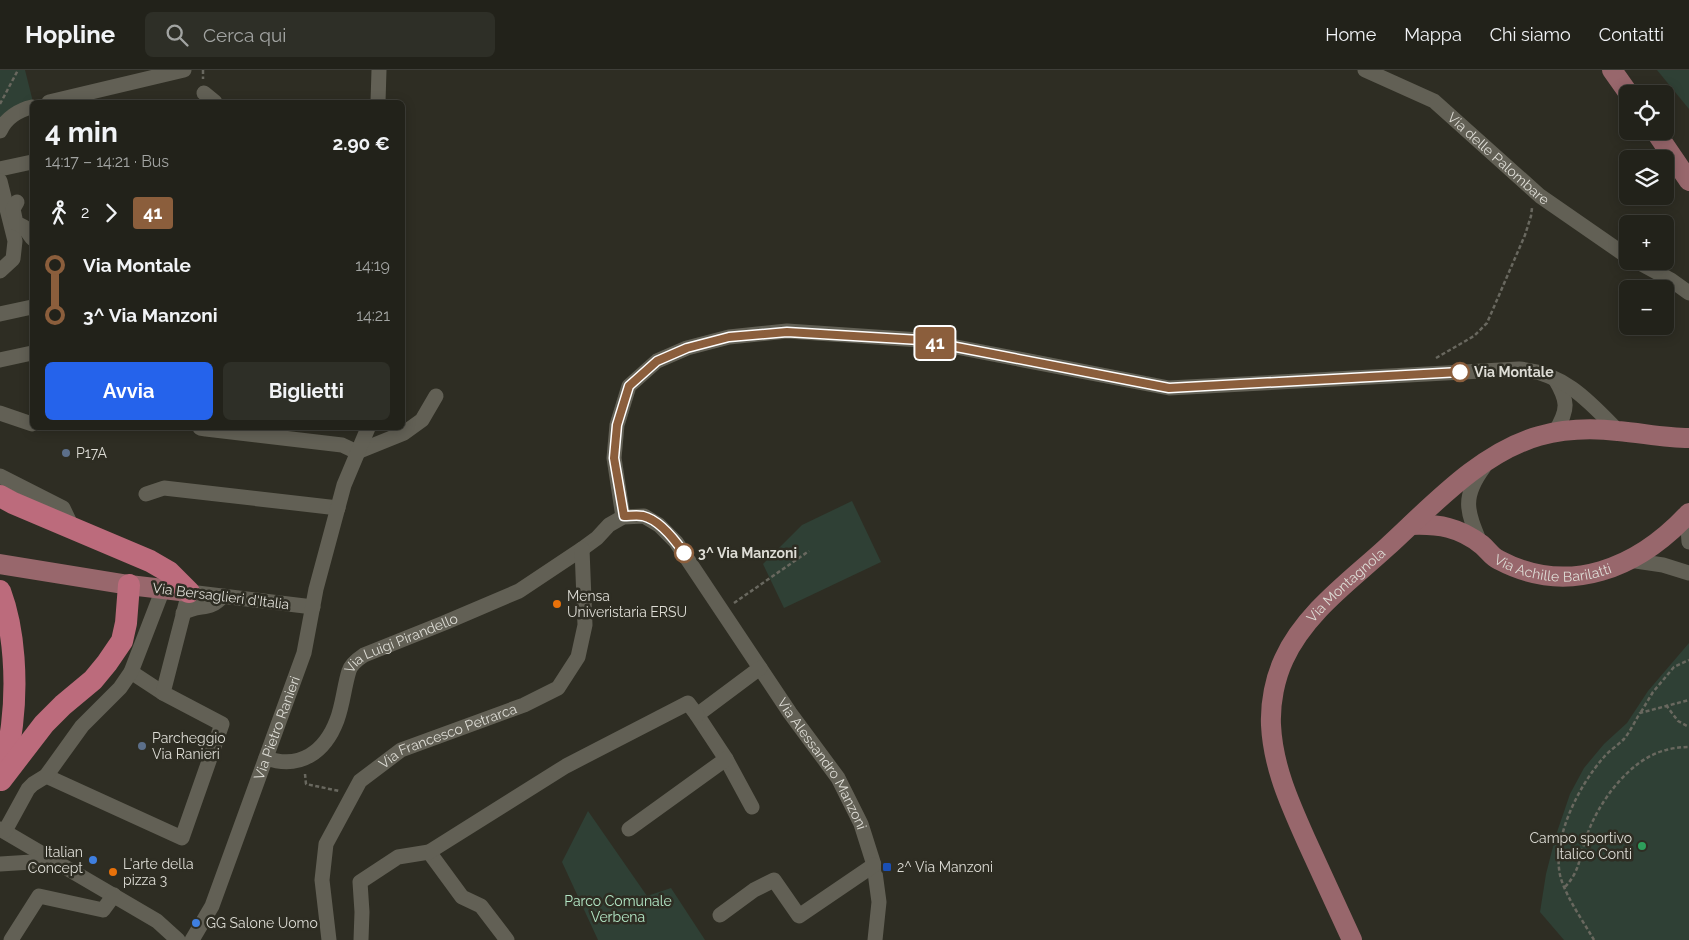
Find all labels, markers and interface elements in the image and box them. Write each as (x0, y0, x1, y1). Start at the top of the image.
search box (145, 12, 495, 57)
text: Hopline (25, 20, 115, 49)
icon: search (163, 21, 191, 49)
text: Cerca qui (203, 24, 286, 46)
text: Home (1325, 24, 1376, 45)
text: Mappa (1404, 24, 1462, 45)
text: Chi siamo (1490, 24, 1571, 45)
text: Contatti (1599, 24, 1664, 45)
map controls (1619, 85, 1674, 335)
button: locate (1619, 85, 1674, 140)
street label: Via delle Palombare (1444, 109, 1552, 208)
text: 4 min (45, 116, 118, 149)
text: 2.90 € (332, 132, 390, 154)
button: layers (1619, 150, 1674, 205)
text: 14:17 – 14:21 · Bus (45, 152, 169, 171)
icon: walk (45, 199, 73, 227)
icon: forward (97, 199, 125, 227)
text: 41 (143, 202, 163, 223)
text: 2 (81, 203, 89, 222)
button: + (1619, 215, 1674, 270)
text: Via Montale (83, 254, 191, 276)
text: 14:19 (355, 256, 390, 275)
button: − (1619, 280, 1674, 335)
text: 3^ Via Manzoni (83, 304, 218, 326)
text: 14:21 (356, 306, 390, 325)
line badge: 41 (912, 327, 958, 359)
text: 41 (925, 332, 945, 353)
button: Avvia (45, 362, 213, 420)
button: Biglietti (223, 362, 390, 420)
marker: Via Montale (1450, 362, 1470, 382)
place label: Via Montale (1474, 364, 1554, 380)
place label: P17A (76, 445, 107, 461)
marker: P17A (60, 447, 72, 459)
marker: 3^ Via Manzoni (674, 543, 694, 563)
place label: 3^ Via Manzoni (698, 545, 797, 561)
street label: Via Montagnola (1303, 545, 1388, 625)
street label: Via Achille Barilatti (1492, 551, 1613, 585)
street label: Via Bersaglieri d'Italia (152, 580, 290, 612)
place label: Mensa Univeristaria ERSU (567, 588, 687, 620)
marker: Mensa Univeristaria ERSU (551, 598, 563, 610)
street label: Via Luigi Pirandello (341, 610, 460, 676)
street label: Via Pietro Ranieri (251, 674, 303, 782)
street label: Via Alessandro Manzoni (774, 695, 870, 831)
street label: Via Francesco Petrarca (376, 700, 519, 772)
place label: Parcheggio Via Ranieri (152, 730, 226, 762)
marker: Parcheggio Via Ranieri (136, 740, 148, 752)
place label: Campo sportivo Italico Conti (1529, 830, 1632, 862)
marker: Campo sportivo Italico Conti (1636, 840, 1648, 852)
place label: Italian Concept (28, 844, 83, 876)
marker: Italian Concept (87, 854, 99, 866)
place label: L'arte della pizza 3 (123, 856, 194, 888)
place label: 2^ Via Manzoni (897, 859, 993, 875)
marker: 2^ Via Manzoni (881, 861, 893, 873)
marker: L'arte della pizza 3 (107, 866, 119, 878)
park label: Parco Comunale Verbena (564, 893, 672, 925)
place label: GG Salone Uomo (206, 915, 318, 931)
marker: GG Salone Uomo (190, 917, 202, 929)

